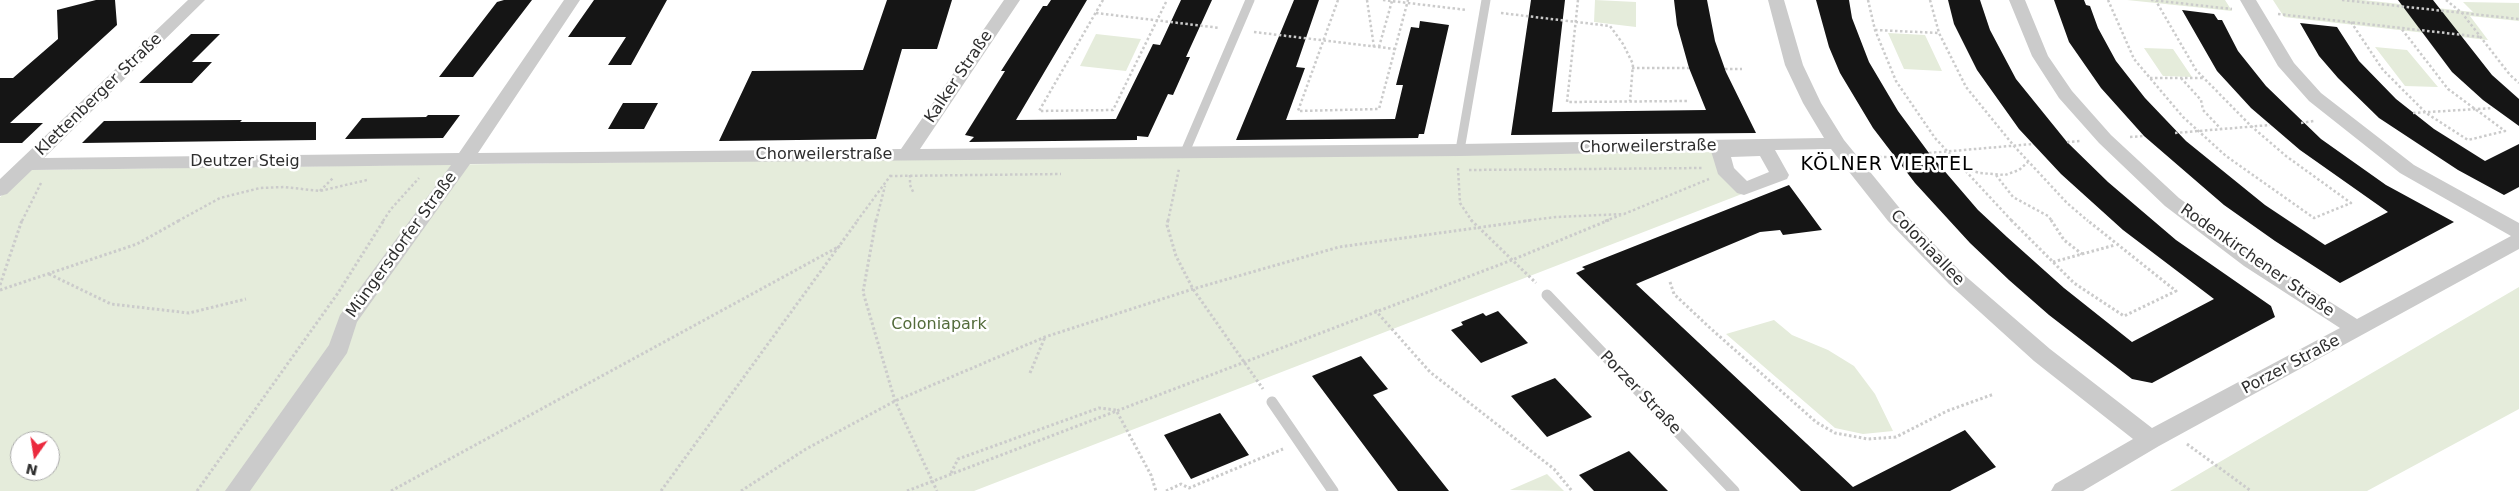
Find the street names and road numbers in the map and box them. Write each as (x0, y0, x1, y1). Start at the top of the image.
street label: Kalker Straße (921, 27, 997, 127)
street label: Klettenberger Straße (32, 30, 166, 160)
street label: Chorweilerstraße (1579, 136, 1717, 158)
street label: Chorweilerstraße (756, 145, 892, 165)
street label: Deutzer Steig (190, 152, 300, 172)
street label: Müngersdorfer Straße (343, 168, 461, 322)
street label: Rodenkirchener Straße (2176, 201, 2338, 321)
street label: Coloniaallee (1886, 206, 1968, 290)
street label: Porzer Straße (2239, 331, 2343, 399)
street label: Porzer Straße (1596, 347, 1684, 439)

